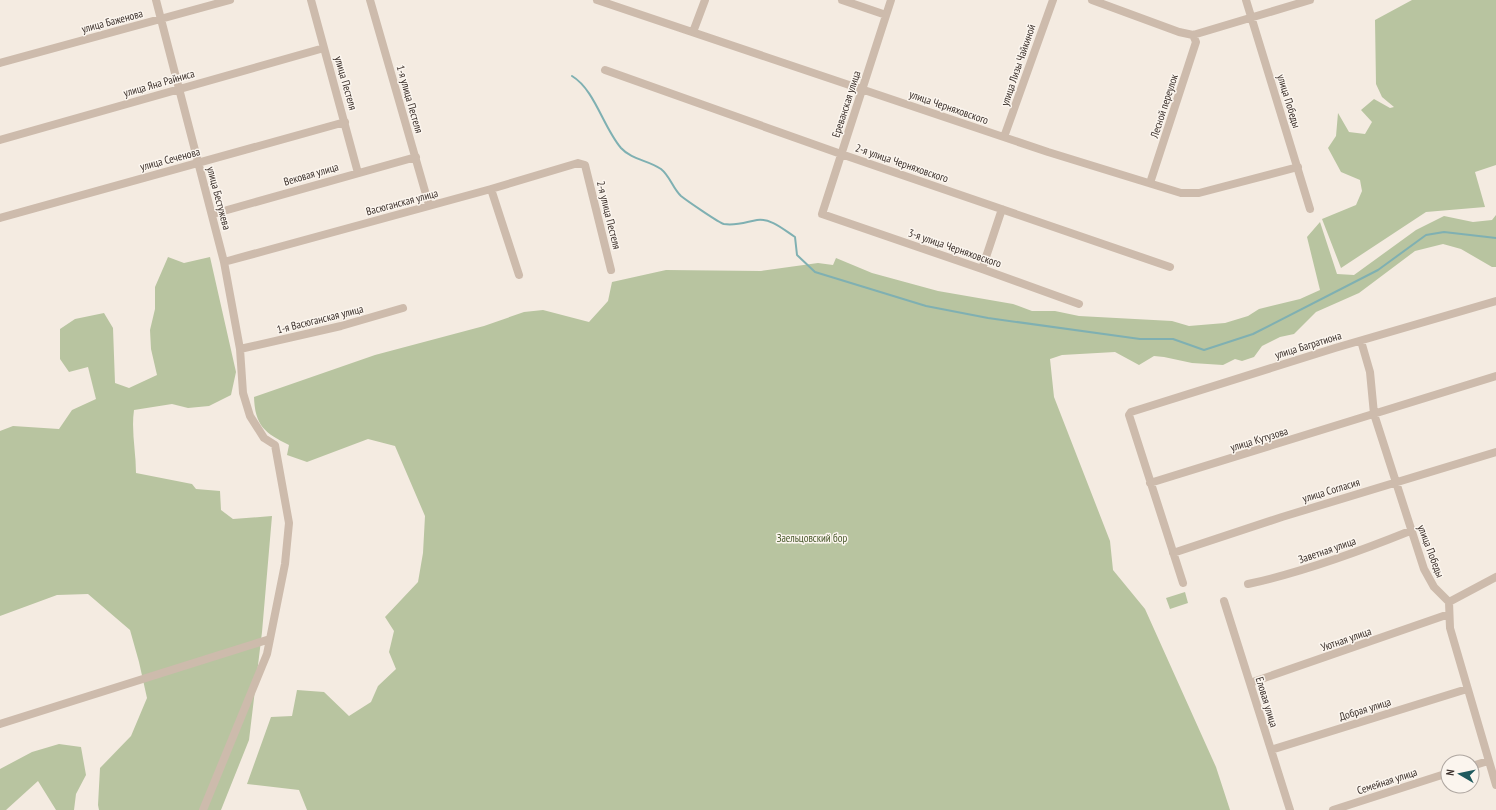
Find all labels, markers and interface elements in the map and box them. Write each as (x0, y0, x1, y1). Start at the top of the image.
street label: улица Баженова (80, 6, 144, 36)
street label: улица Лизы Чайкиной (997, 22, 1039, 108)
street label: улица Пестеля (332, 54, 360, 112)
street label: 1-я улица Пестеля (394, 63, 426, 135)
street label: улица Яна Райниса (122, 66, 196, 100)
street label: Ереванская улица (829, 69, 863, 139)
street label: Лесной переулок (1147, 72, 1181, 141)
street label: улица Победы (1274, 73, 1304, 130)
street label: улица Черняховского (908, 87, 991, 127)
street label: 2-я улица Черняховского (854, 140, 951, 186)
street label: улица Сеченова (139, 144, 201, 174)
street label: Вековая улица (282, 159, 340, 189)
street label: улица Бестужева (204, 165, 234, 231)
street label: 2-я улица Пестеля (594, 179, 624, 251)
street label: Васюганская улица (364, 186, 440, 218)
street label: 3-я улица Черняховского (907, 225, 1004, 271)
street label: 1-я Васюганская улица (275, 301, 365, 337)
street label: улица Багратиона (1273, 328, 1343, 362)
street label: улица Кутузова (1228, 424, 1290, 454)
street label: улица Согласия (1301, 475, 1361, 505)
street label: улица Победы (1415, 523, 1447, 579)
park label: Заельцовский бор (777, 531, 848, 545)
street label: Заветная улица (1296, 534, 1358, 566)
street label: Уютная улица (1319, 624, 1373, 654)
street label: Еловая улица (1253, 675, 1281, 729)
street label: Добрая улица (1337, 694, 1393, 724)
north arrow (1440, 754, 1480, 794)
street label: Семейная улица (1355, 765, 1419, 797)
text: N (1443, 768, 1458, 776)

